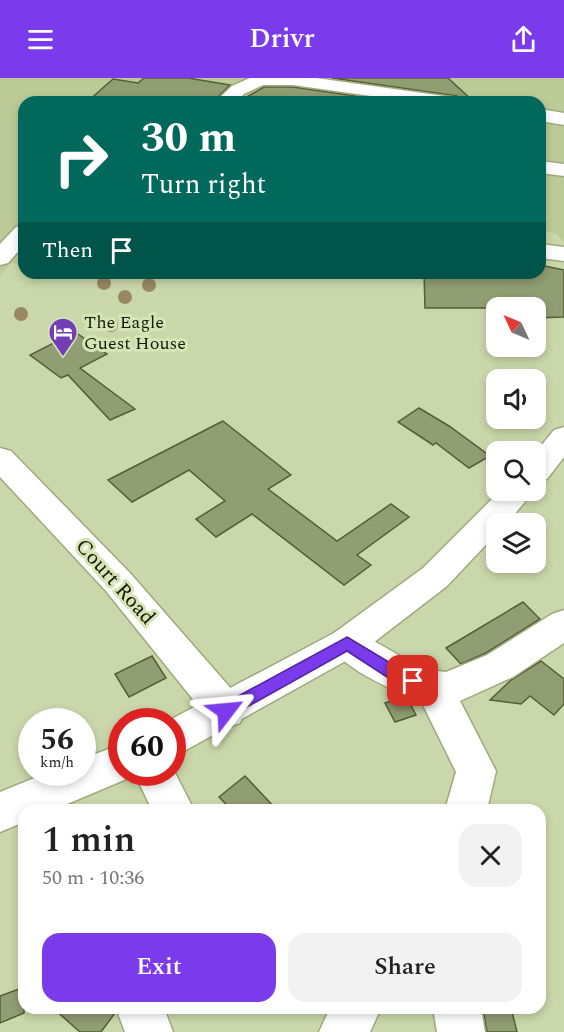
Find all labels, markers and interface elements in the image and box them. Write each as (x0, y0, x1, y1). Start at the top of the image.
text: Drivr (249, 18, 315, 60)
icon: menu (24, 23, 57, 56)
icon: share (507, 23, 540, 56)
text: 30 m (141, 107, 236, 170)
icon: right (42, 120, 120, 198)
text: Turn right (141, 164, 266, 206)
text: Then (42, 234, 93, 267)
icon: arrive (105, 234, 138, 267)
north arrow (486, 297, 546, 357)
map controls (486, 297, 546, 573)
place label: The Eagle Guest House (84, 309, 186, 357)
hotel icon: The Eagle Guest House (47, 316, 79, 358)
button: sound (486, 369, 546, 429)
button: search (486, 441, 546, 501)
button: layers (486, 513, 546, 573)
street label: Court Road (67, 532, 163, 632)
pin (387, 655, 438, 706)
icon: arrive (396, 664, 429, 697)
position arrow (194, 679, 258, 743)
speed limit sign: 60 (108, 708, 186, 786)
text: 56 (40, 717, 74, 763)
text: km/h (40, 751, 74, 774)
text: 1 min (42, 813, 135, 868)
button: close (459, 824, 522, 887)
text: 50 m · 10:36 (42, 863, 144, 893)
button: Exit (42, 933, 276, 1002)
button: Share (288, 933, 522, 1002)

